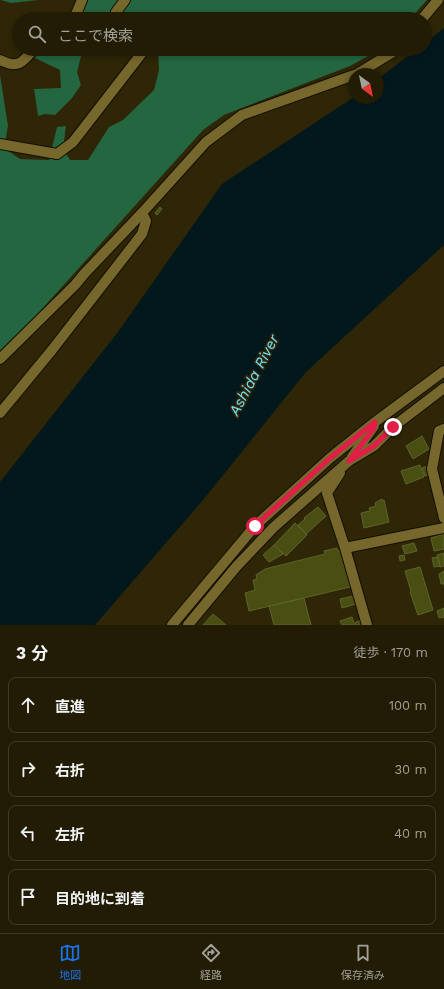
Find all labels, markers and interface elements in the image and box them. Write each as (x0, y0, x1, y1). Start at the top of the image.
search box (12, 12, 432, 56)
icon: search (26, 23, 48, 45)
text: ここで検索 (58, 27, 133, 45)
north arrow (348, 68, 384, 104)
water label: Ashida River (225, 330, 283, 419)
route end (384, 418, 402, 436)
route start (246, 517, 264, 535)
text: 3 分 (16, 643, 48, 663)
text: 徒歩 · 170 m (353, 645, 428, 660)
icon: ahead (17, 694, 39, 716)
text: 直進 (55, 698, 85, 716)
text: 100 m (389, 698, 427, 713)
icon: right (17, 758, 39, 780)
text: 右折 (55, 762, 85, 780)
text: 30 m (395, 762, 427, 777)
icon: left (17, 822, 39, 844)
text: 左折 (55, 826, 85, 844)
text: 40 m (394, 826, 427, 841)
icon: arrive (17, 886, 39, 908)
text: 目的地に到着 (55, 890, 145, 908)
tab: 地図 (59, 942, 81, 982)
tab: 経路 (200, 942, 222, 982)
tab: 保存済み (341, 942, 385, 982)

